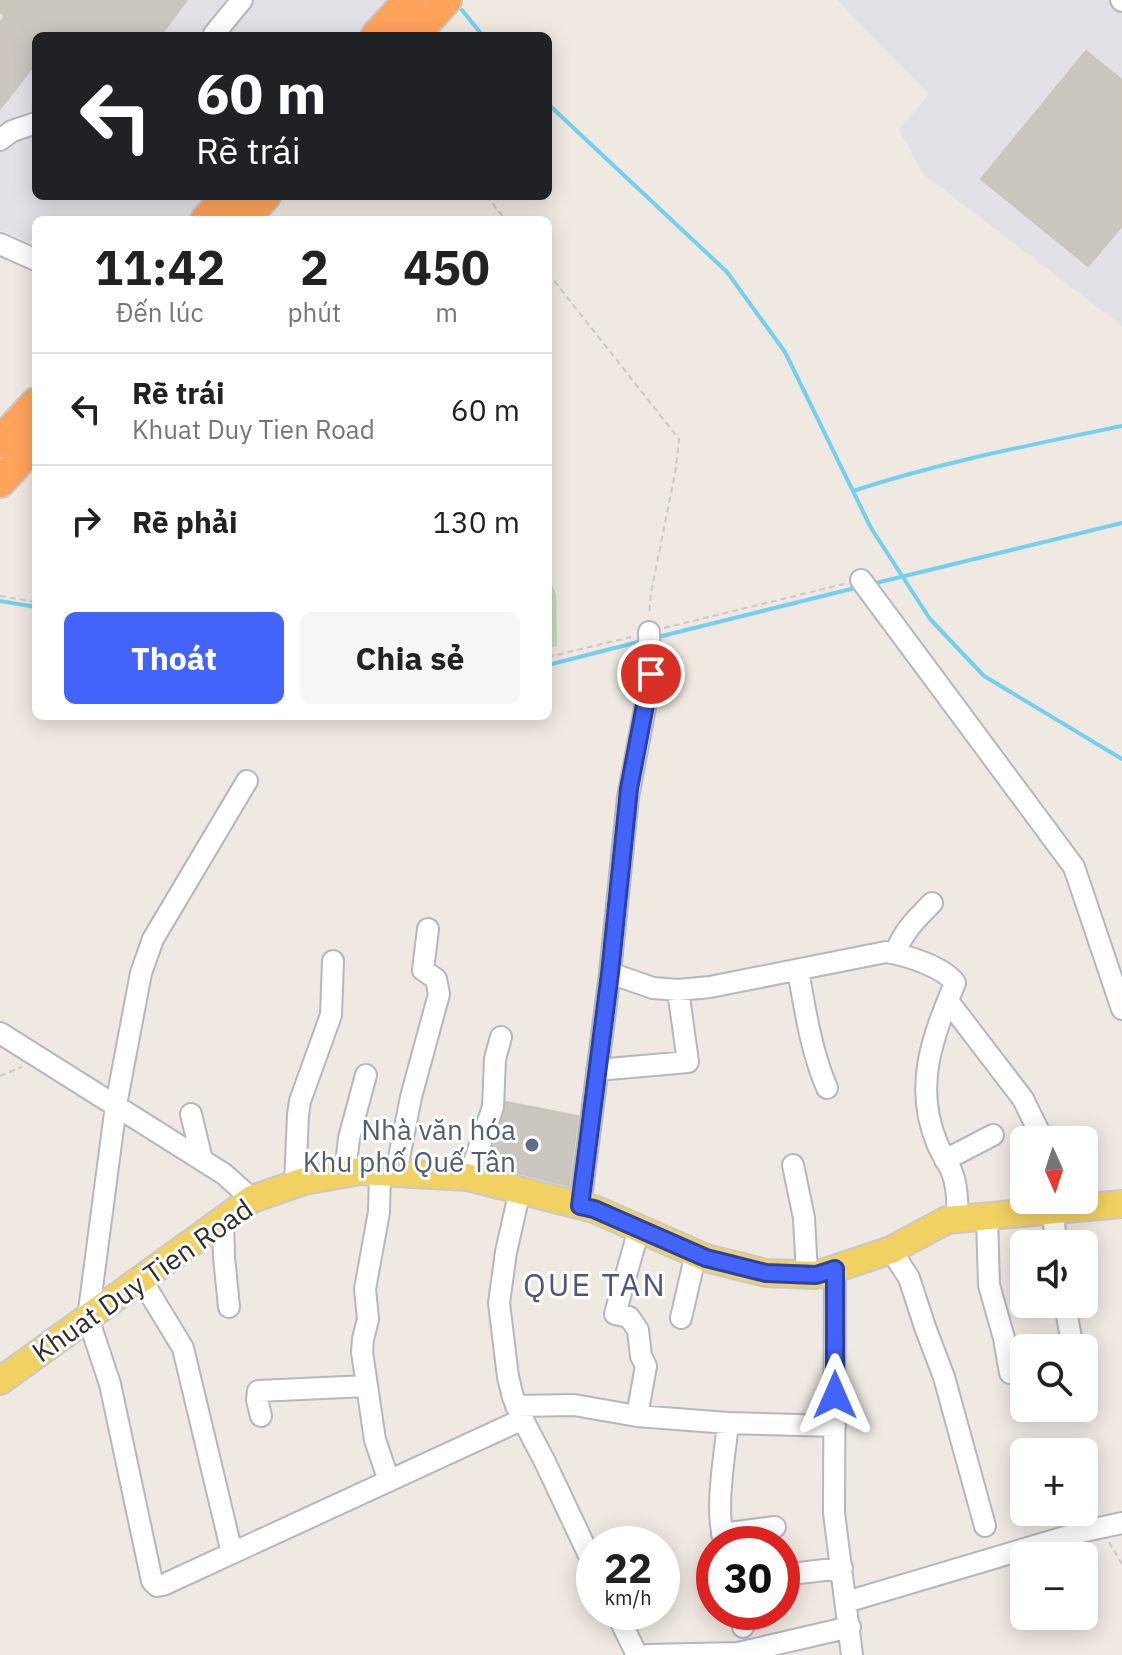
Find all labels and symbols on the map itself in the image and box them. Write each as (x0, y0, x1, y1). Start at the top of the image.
pin (617, 640, 685, 708)
place label: Nhà văn hóa Khu phố Quế Tân (303, 1111, 516, 1180)
north arrow (1010, 1126, 1098, 1214)
marker: Nhà văn hóa Khu phố Quế Tân (523, 1136, 541, 1154)
street label: Khuat Duy Tien Road (24, 1190, 260, 1370)
district label: QUE TAN (523, 1263, 667, 1305)
position arrow (793, 1353, 877, 1437)
speed limit sign: 30 (696, 1526, 800, 1630)

